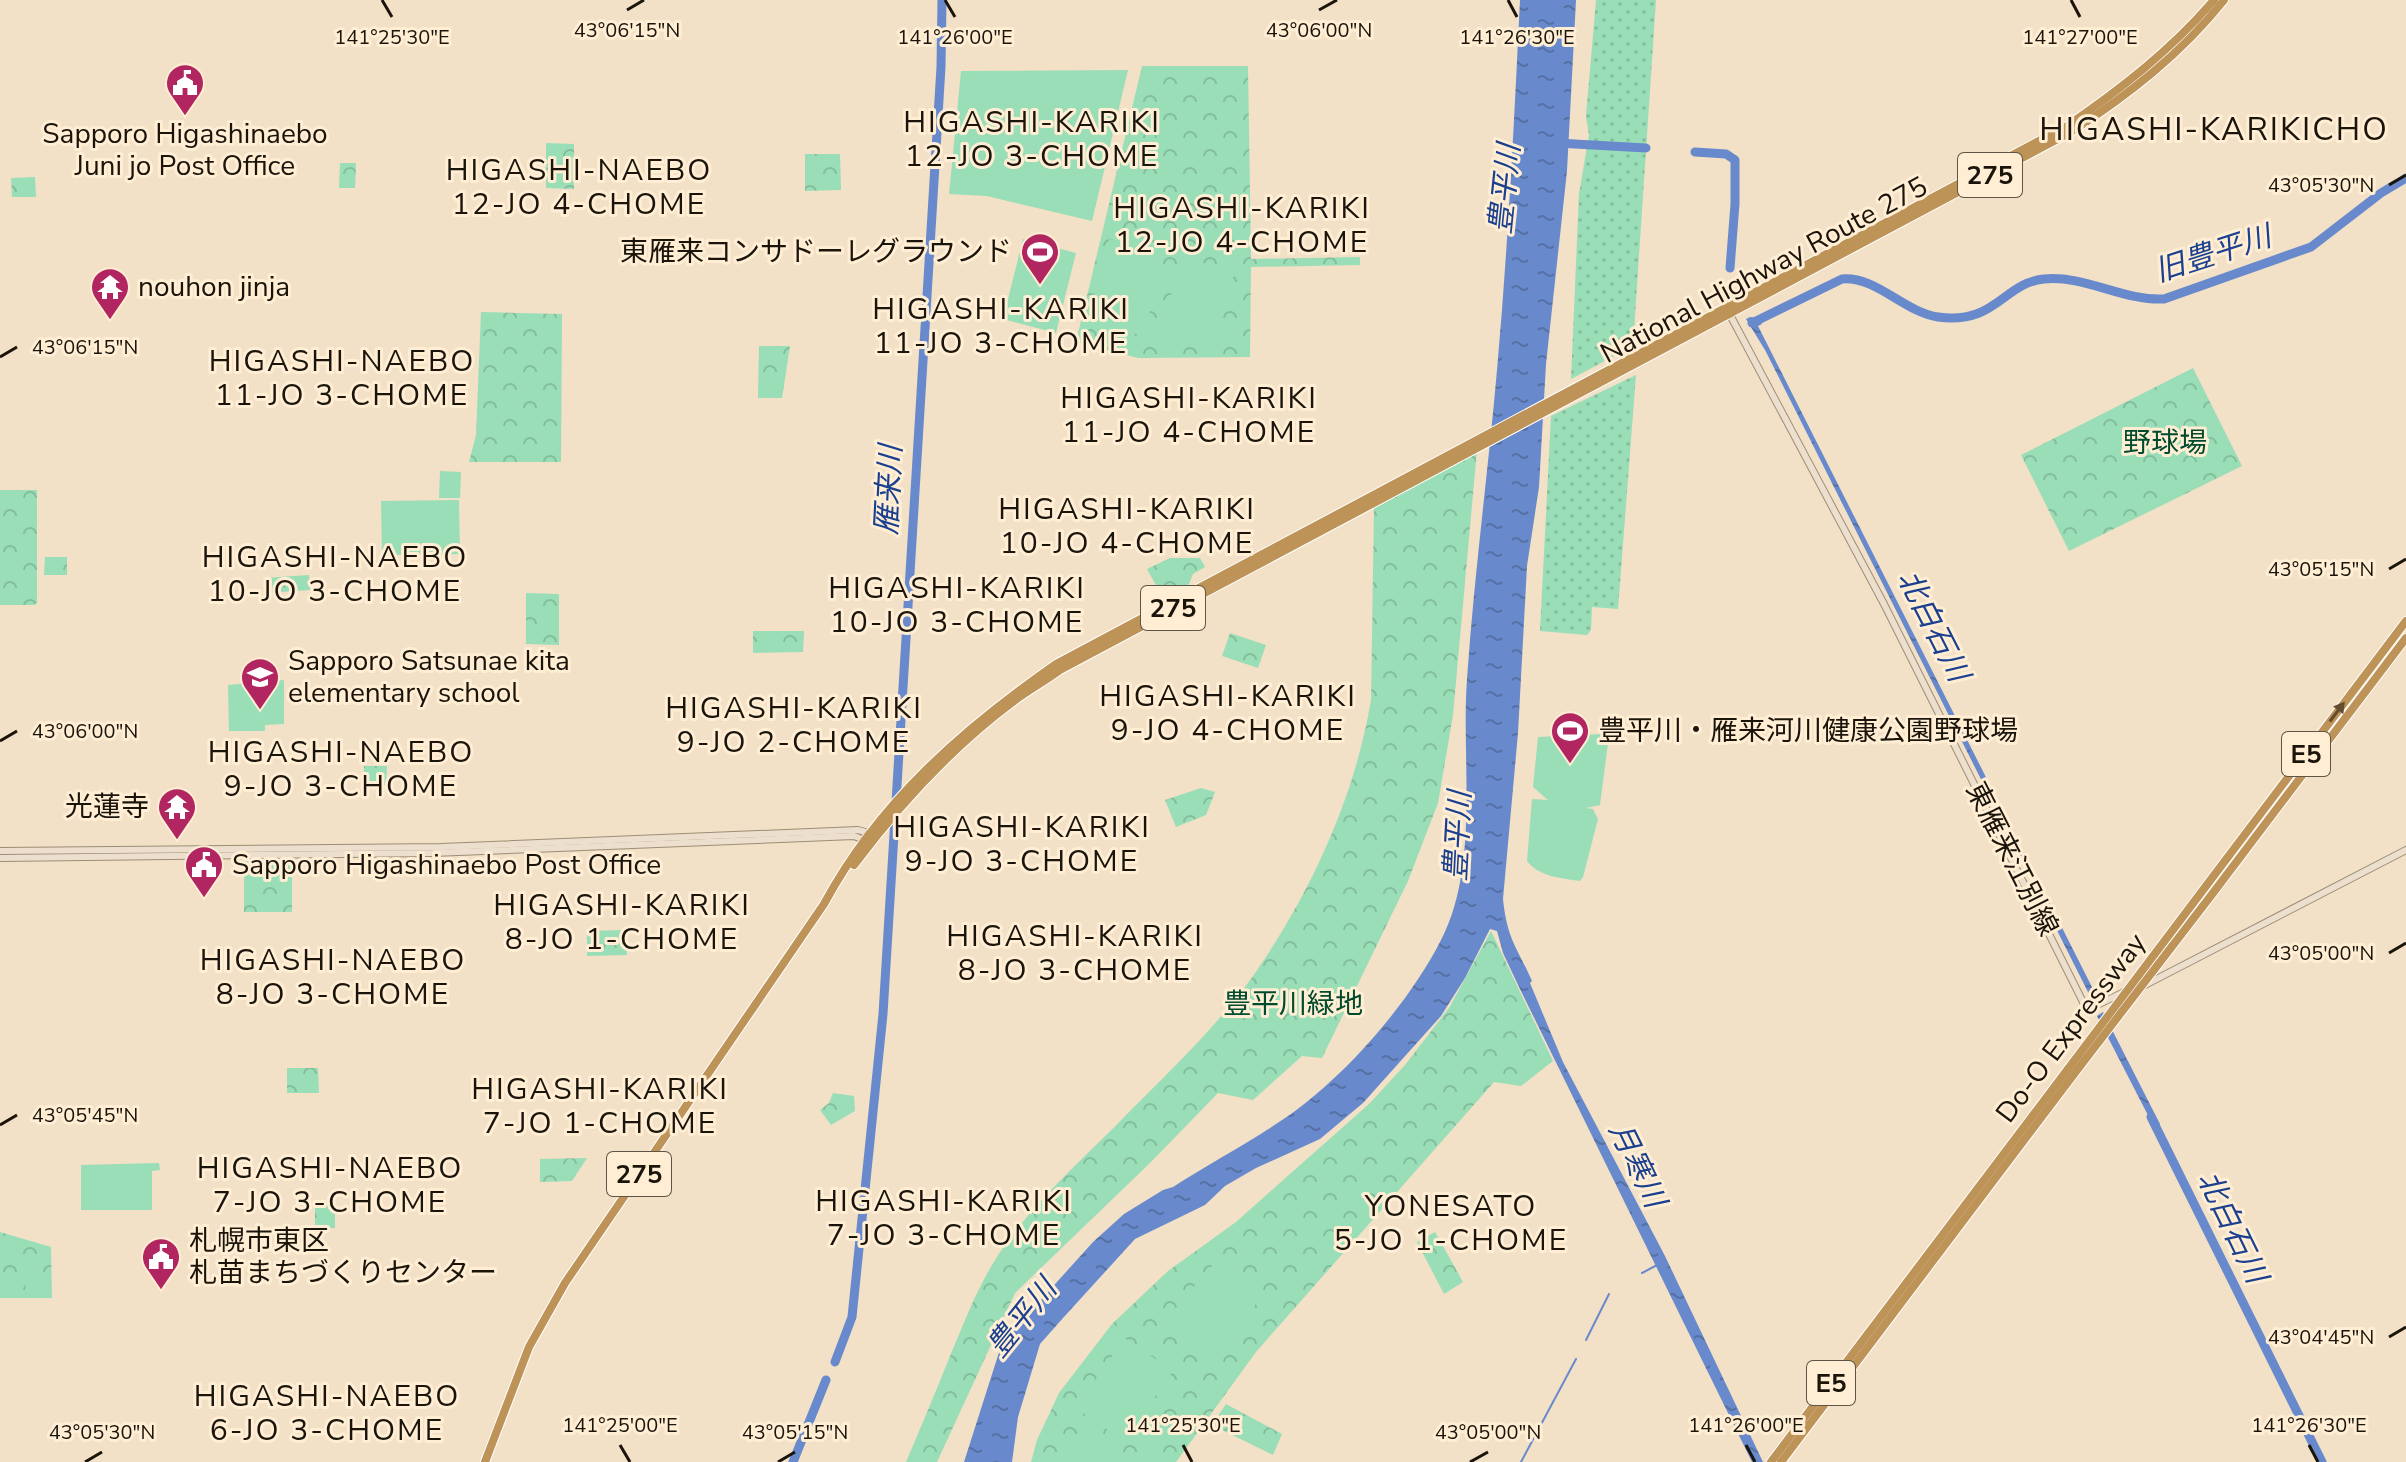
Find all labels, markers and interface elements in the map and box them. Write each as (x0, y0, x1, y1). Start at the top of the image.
text: 43°06'15"N (574, 17, 680, 44)
text: 43°06'00"N (1266, 17, 1372, 44)
text: 141°25'30"E (334, 24, 450, 51)
text: 141°26'00"E (897, 24, 1013, 51)
text: 141°26'30"E (1459, 24, 1575, 51)
text: 141°27'00"E (2022, 24, 2138, 51)
public building icon: Sapporo Higashinaebo Juni jo Post Office (164, 62, 206, 117)
district label: HIGASHI-KARIKI 12-JO 3-CHOME (903, 102, 1161, 177)
district label: HIGASHI-KARIKICHO (2039, 108, 2389, 151)
place label: Sapporo Higashinaebo Juni jo Post Office (42, 115, 328, 185)
water label: 豊平川 (1480, 139, 1530, 236)
district label: HIGASHI-NAEBO 12-JO 4-CHOME (446, 150, 712, 225)
road number: 275 (1958, 153, 2022, 197)
street label: National Highway Route 275 (1594, 168, 1934, 372)
text: 43°05'30"N (2268, 172, 2374, 199)
district label: HIGASHI-KARIKI 12-JO 4-CHOME (1113, 188, 1371, 263)
water label: 旧豊平川 (2150, 215, 2279, 292)
sports icon: 東雁来コンサドーレグラウンド (1019, 231, 1061, 286)
place label: 東雁来コンサドーレグラウンド (620, 233, 1012, 271)
temple icon: nouhon jinja (89, 266, 131, 321)
place label: nouhon jinja (138, 268, 290, 306)
district label: HIGASHI-KARIKI 11-JO 3-CHOME (872, 289, 1130, 364)
text: 43°06'15"N (32, 334, 138, 361)
district label: HIGASHI-NAEBO 11-JO 3-CHOME (209, 341, 475, 416)
district label: HIGASHI-KARIKI 11-JO 4-CHOME (1060, 378, 1318, 453)
park label: 野球場 (2123, 424, 2207, 462)
water label: 雁来川 (866, 441, 912, 536)
district label: HIGASHI-KARIKI 10-JO 4-CHOME (998, 489, 1256, 564)
district label: HIGASHI-NAEBO 10-JO 3-CHOME (202, 537, 468, 612)
text: 43°05'15"N (2268, 556, 2374, 583)
water label: 北白石川 (1887, 563, 1980, 691)
district label: HIGASHI-KARIKI 10-JO 3-CHOME (828, 568, 1086, 643)
road number: 275 (1141, 586, 1205, 630)
place label: Sapporo Satsunae kita elementary school (288, 642, 570, 712)
school or university icon: Sapporo Satsunae kita elementary school (239, 656, 281, 711)
district label: HIGASHI-KARIKI 9-JO 4-CHOME (1099, 676, 1357, 751)
district label: HIGASHI-KARIKI 9-JO 2-CHOME (665, 688, 923, 763)
one-way arrow (2329, 702, 2345, 723)
sports icon: 豊平川・雁来河川健康公園野球場 (1549, 710, 1591, 765)
place label: 豊平川・雁来河川健康公園野球場 (1598, 712, 2018, 750)
text: 43°06'00"N (32, 718, 138, 745)
district label: HIGASHI-NAEBO 9-JO 3-CHOME (208, 732, 474, 807)
road number: E5 (2282, 732, 2330, 776)
street label: 東雁来江別線 (1957, 776, 2067, 942)
temple icon: 光蓮寺 (156, 786, 198, 841)
water label: 豊平川 (1435, 787, 1481, 882)
place label: 光蓮寺 (65, 788, 149, 826)
district label: HIGASHI-KARIKI 9-JO 3-CHOME (893, 807, 1151, 882)
public building icon: Sapporo Higashinaebo Post Office (183, 844, 225, 899)
place label: Sapporo Higashinaebo Post Office (232, 846, 661, 884)
district label: HIGASHI-KARIKI 8-JO 1-CHOME (493, 885, 751, 960)
district label: HIGASHI-KARIKI 8-JO 3-CHOME (946, 916, 1204, 991)
street label: Do-O Expressway (1987, 925, 2155, 1131)
district label: HIGASHI-NAEBO 8-JO 3-CHOME (200, 940, 466, 1015)
text: 43°05'00"N (2268, 940, 2374, 967)
park label: 豊平川緑地 (1223, 985, 1363, 1023)
district label: HIGASHI-KARIKI 7-JO 1-CHOME (471, 1069, 729, 1144)
text: 43°05'45"N (32, 1102, 138, 1129)
water label: 月寒川 (1599, 1116, 1676, 1217)
district label: HIGASHI-NAEBO 7-JO 3-CHOME (197, 1148, 463, 1223)
road number: 275 (607, 1152, 671, 1196)
water label: 北白石川 (2187, 1164, 2278, 1293)
district label: HIGASHI-KARIKI 7-JO 3-CHOME (815, 1181, 1073, 1256)
district label: YONESATO 5-JO 1-CHOME (1334, 1186, 1568, 1261)
place label: 札幌市東区 札苗まちづくりセンター (189, 1222, 497, 1292)
public building icon: 札幌市東区 札苗まちづくりセンター (140, 1236, 182, 1291)
water label: 豊平川 (978, 1268, 1068, 1366)
text: 43°04'45"N (2268, 1324, 2374, 1351)
road number: E5 (1807, 1361, 1855, 1405)
district label: HIGASHI-NAEBO 6-JO 3-CHOME (194, 1376, 460, 1451)
text: 141°25'00"E (562, 1412, 678, 1439)
text: 141°25'30"E (1125, 1412, 1241, 1439)
text: 141°26'00"E (1688, 1412, 1804, 1439)
text: 141°26'30"E (2251, 1412, 2367, 1439)
text: 43°05'30"N (49, 1419, 155, 1446)
text: 43°05'15"N (742, 1419, 848, 1446)
text: 43°05'00"N (1435, 1419, 1541, 1446)

